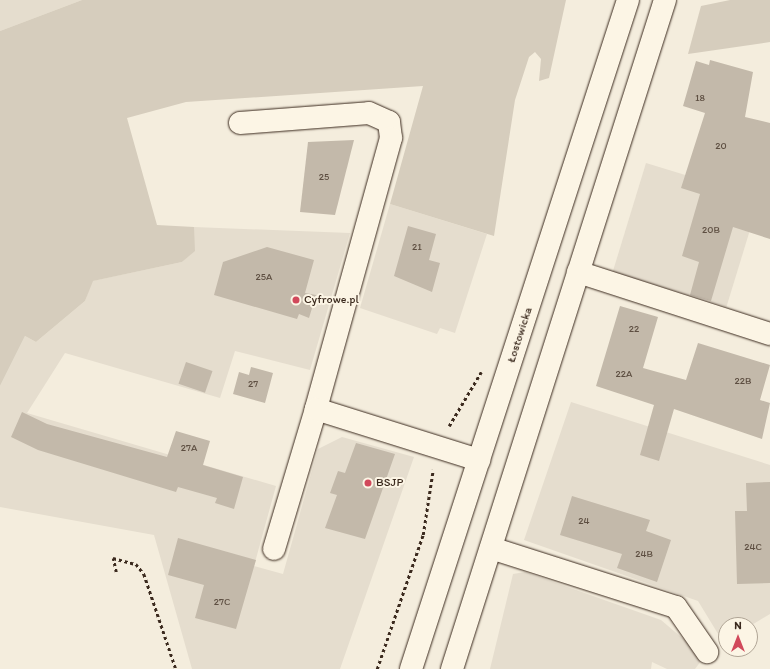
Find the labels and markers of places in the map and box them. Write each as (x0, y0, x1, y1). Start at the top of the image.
place label: Cyfrowe.pl (304, 293, 359, 307)
marker: Cyfrowe.pl (291, 295, 301, 305)
place label: BSJP (376, 476, 403, 490)
marker: BSJP (363, 478, 373, 488)

